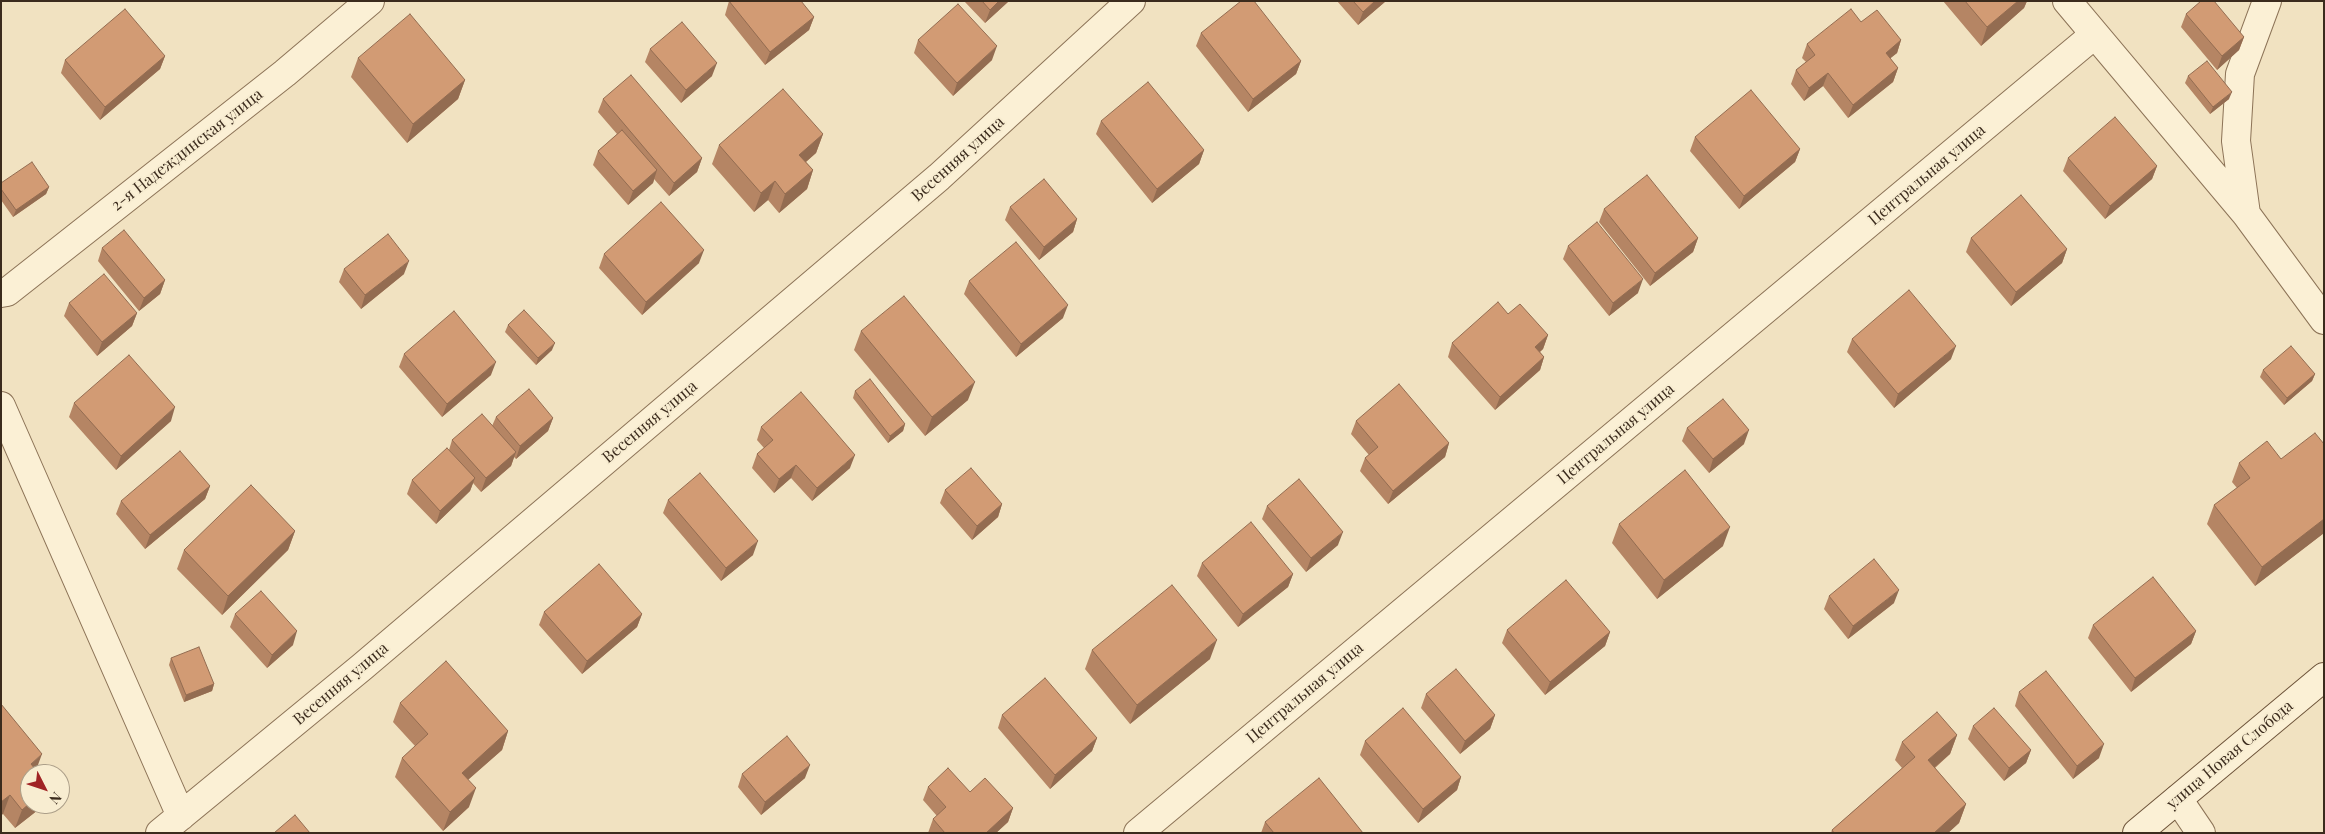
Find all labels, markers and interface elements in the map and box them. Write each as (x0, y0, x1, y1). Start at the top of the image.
street label: 2-я Надеждинская улица (107, 85, 267, 215)
street label: Весенняя улица (908, 112, 1008, 206)
street label: Центральная улица (1865, 120, 1989, 230)
street label: Весенняя улица (599, 377, 701, 467)
street label: Центральная улица (1554, 379, 1678, 489)
street label: Центральная улица (1243, 638, 1367, 748)
street label: Весенняя улица (290, 639, 392, 729)
street label: улица Новая Слобода (2163, 697, 2297, 813)
north arrow (20, 764, 70, 814)
text: N (45, 788, 66, 809)

